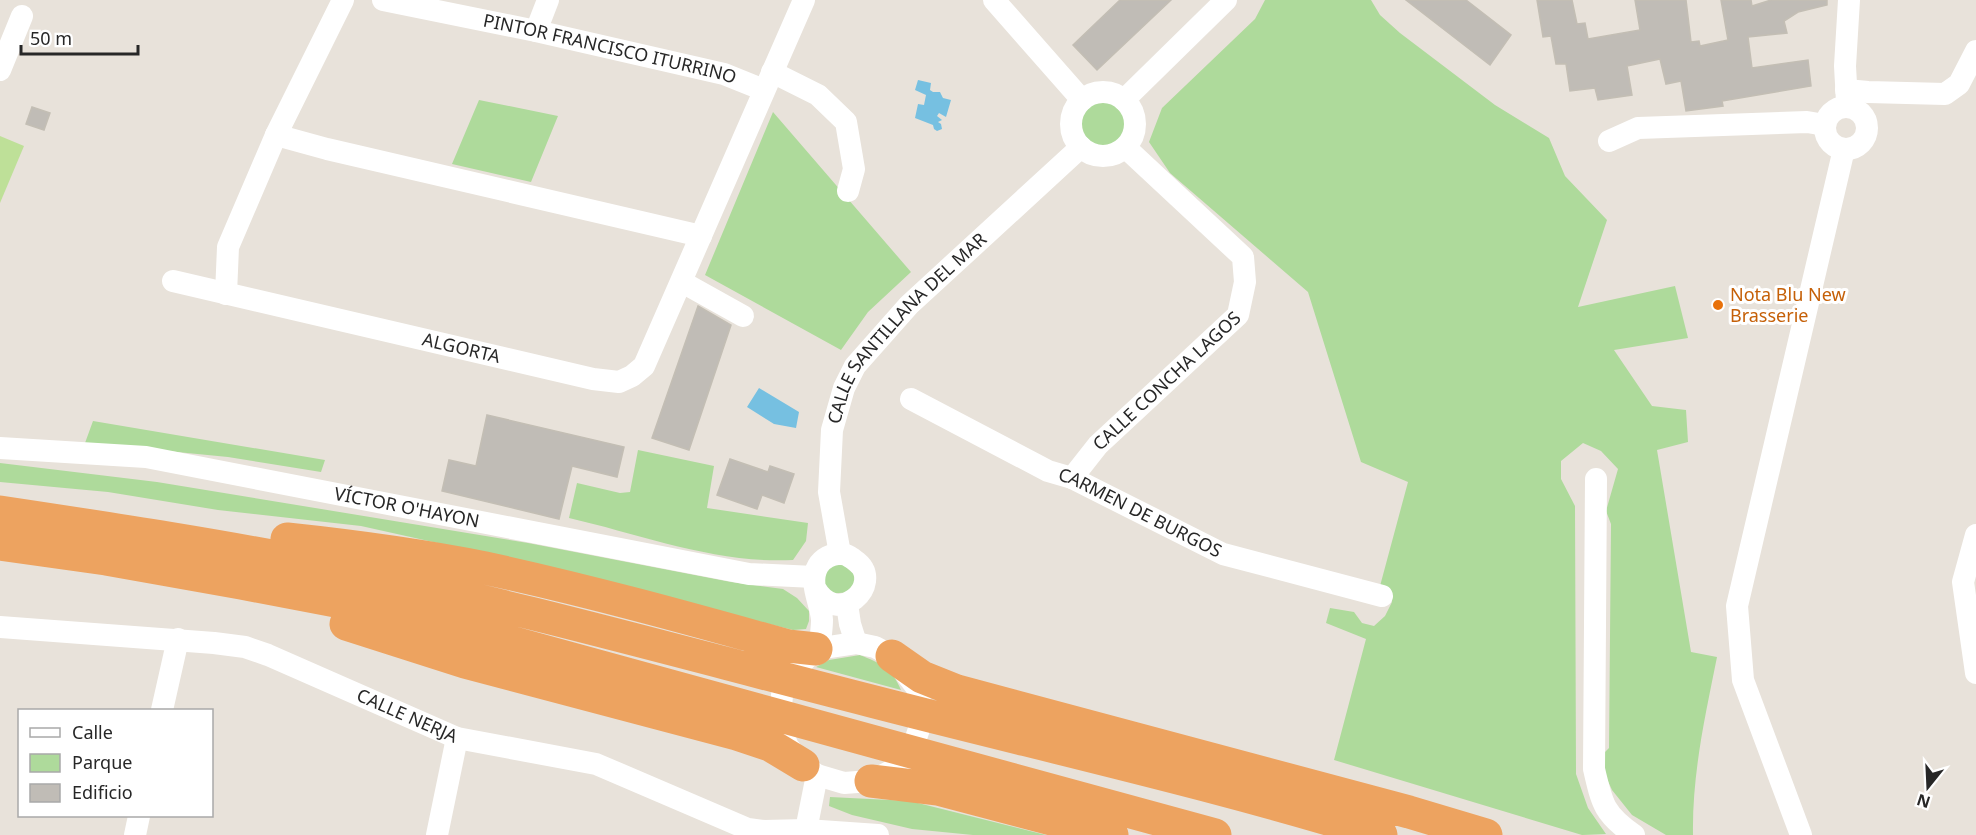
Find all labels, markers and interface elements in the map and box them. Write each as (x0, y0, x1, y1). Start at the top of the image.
street label: PINTOR FRANCISCO ITURRINO (481, 8, 740, 89)
scale bar (21, 18, 138, 56)
text: 50 m (30, 26, 72, 50)
street label: CALLE SANTILLANA DEL MAR (821, 227, 991, 426)
place label: Nota Blu New Brasserie (1730, 282, 1846, 327)
marker: Nota Blu New Brasserie (1711, 298, 1725, 312)
street label: CALLE CONCHA LAGOS (1087, 305, 1245, 455)
street label: ALGORTA (420, 327, 503, 368)
street label: CARMEN DE BURGOS (1056, 462, 1226, 563)
street label: VÍCTOR O'HAYON (332, 481, 482, 532)
street label: CALLE NERJA (353, 682, 462, 748)
legend (18, 709, 213, 817)
text: Calle (72, 720, 113, 744)
text: Parque (72, 750, 132, 774)
north arrow (1898, 757, 1958, 817)
text: Edificio (72, 780, 133, 804)
text: N (1914, 789, 1933, 814)

